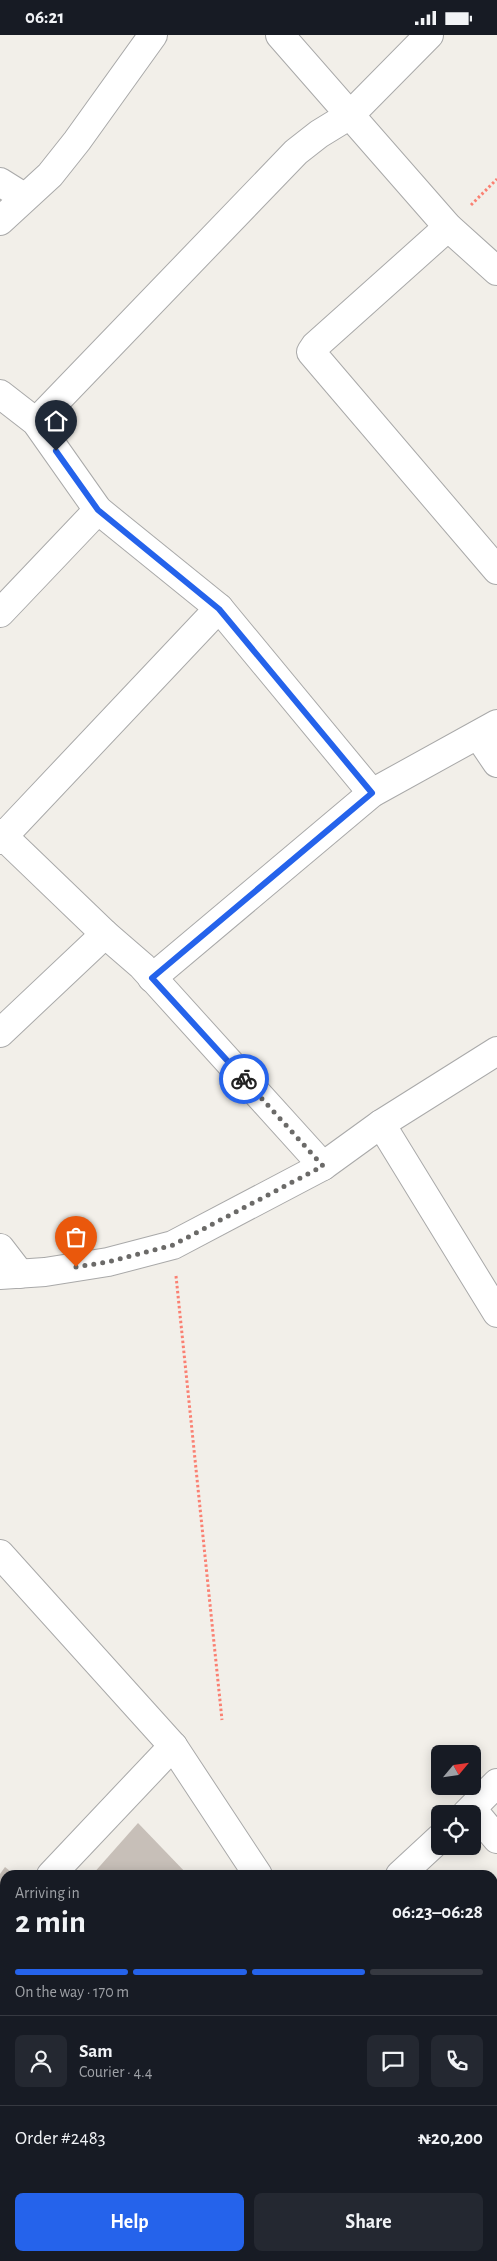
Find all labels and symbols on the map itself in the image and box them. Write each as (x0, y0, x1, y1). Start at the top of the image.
pin (35, 400, 77, 451)
courier (219, 1054, 269, 1104)
pin (55, 1216, 97, 1267)
north arrow (431, 1745, 481, 1795)

